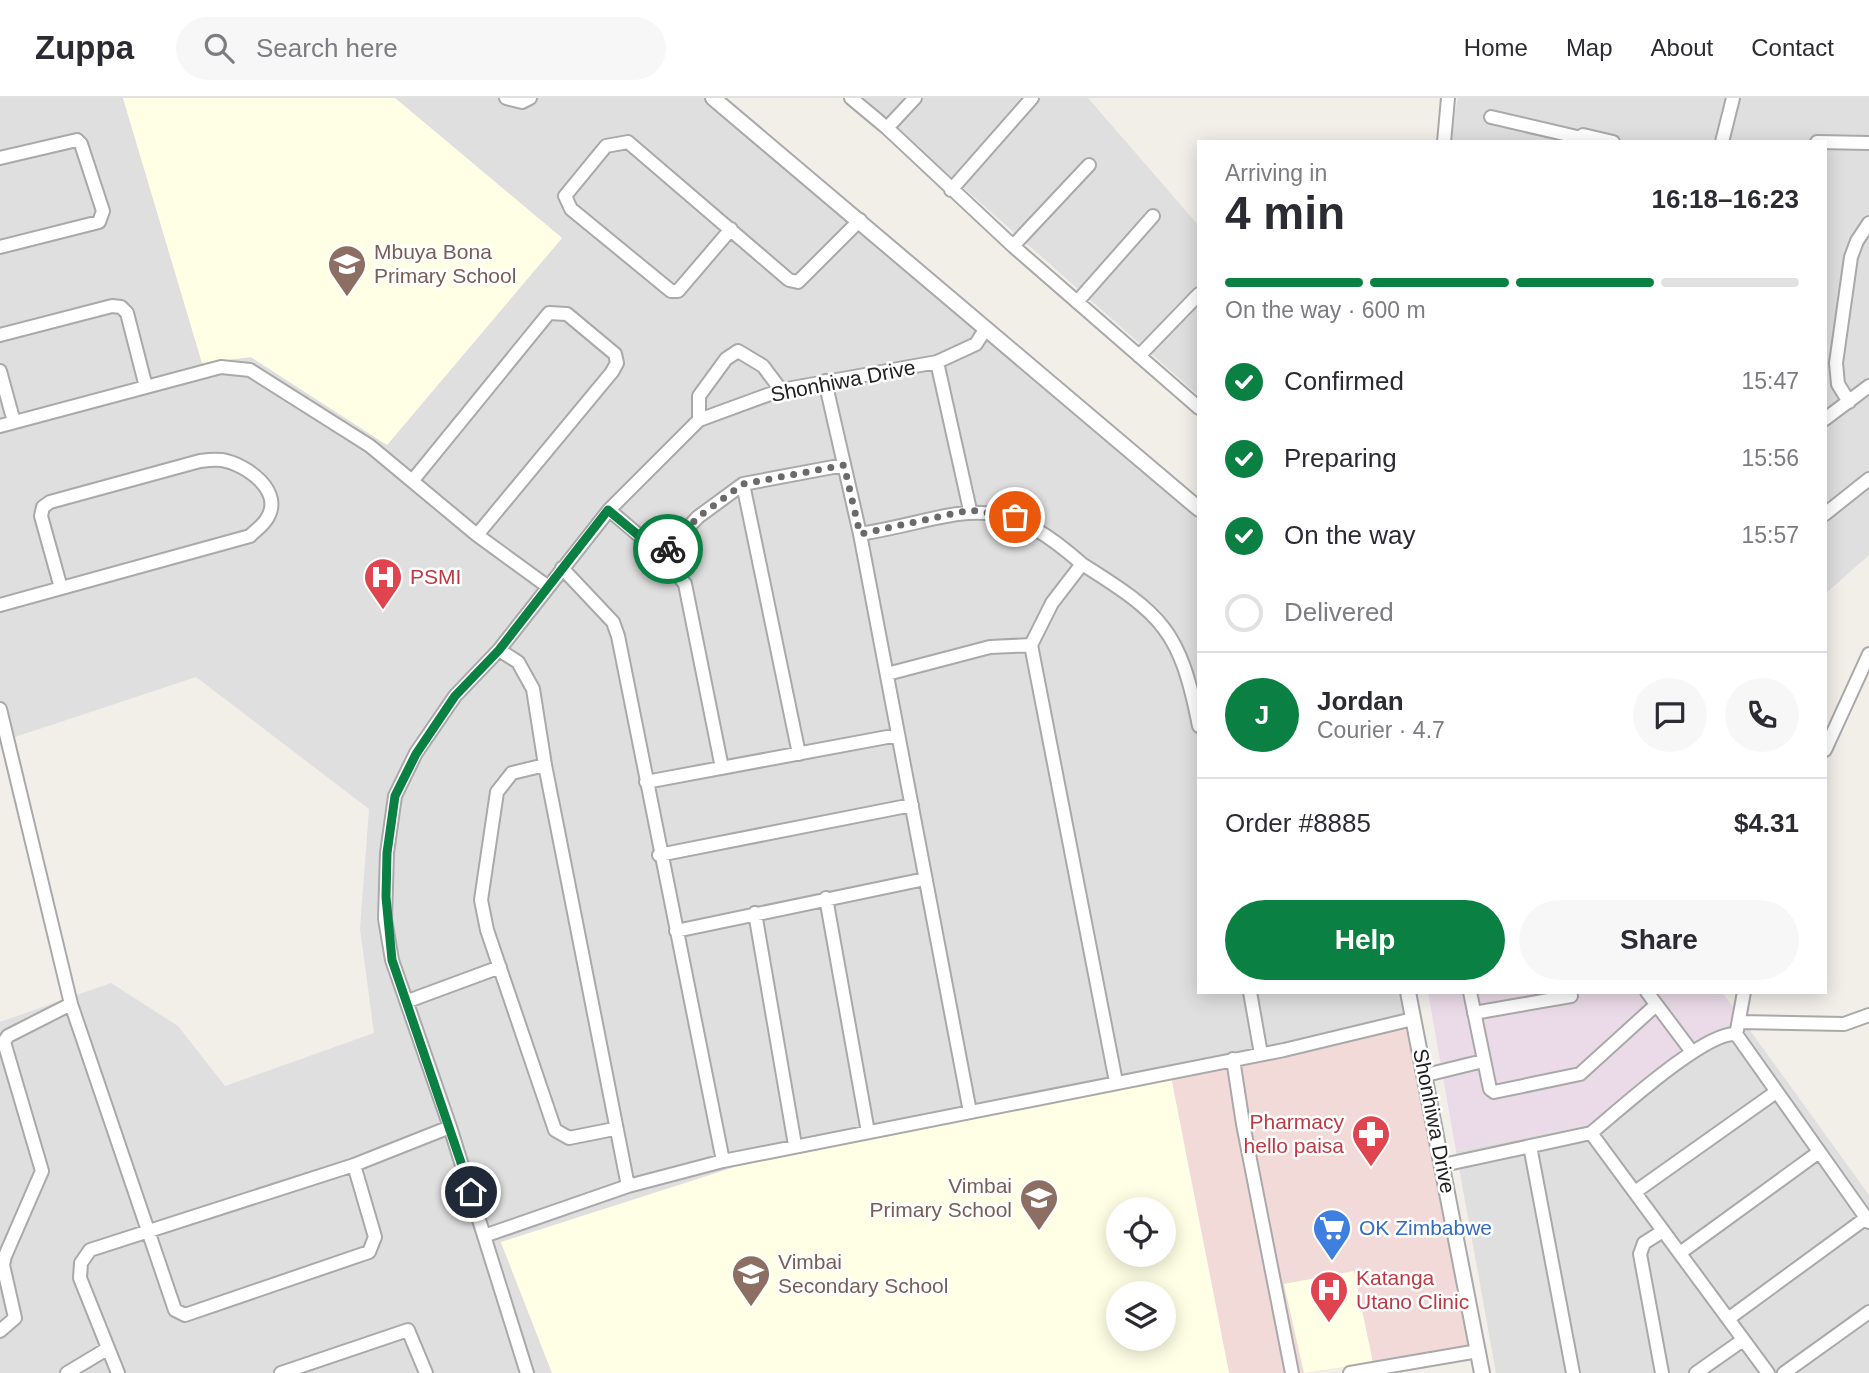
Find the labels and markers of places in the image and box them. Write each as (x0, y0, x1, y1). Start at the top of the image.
place label: Mbuya Bona Primary School (374, 240, 516, 287)
school or university icon: Mbuya Bona Primary School (326, 243, 368, 298)
pin (985, 487, 1045, 547)
hospital icon: PSMI (362, 556, 404, 611)
place label: PSMI (410, 565, 461, 588)
place label: Pharmacy hello paisa (1244, 1110, 1344, 1157)
pharmacy icon: Pharmacy hello paisa (1350, 1113, 1392, 1168)
pin (441, 1162, 501, 1222)
place label: Vimbai Primary School (870, 1174, 1012, 1221)
school or university icon: Vimbai Primary School (1018, 1177, 1060, 1232)
supermarket icon: OK Zimbabwe (1311, 1207, 1353, 1262)
place label: OK Zimbabwe (1359, 1216, 1492, 1239)
place label: Vimbai Secondary School (778, 1250, 948, 1297)
school or university icon: Vimbai Secondary School (730, 1253, 772, 1308)
place label: Katanga Utano Clinic (1356, 1266, 1469, 1313)
hospital icon: Katanga Utano Clinic (1308, 1269, 1350, 1324)

